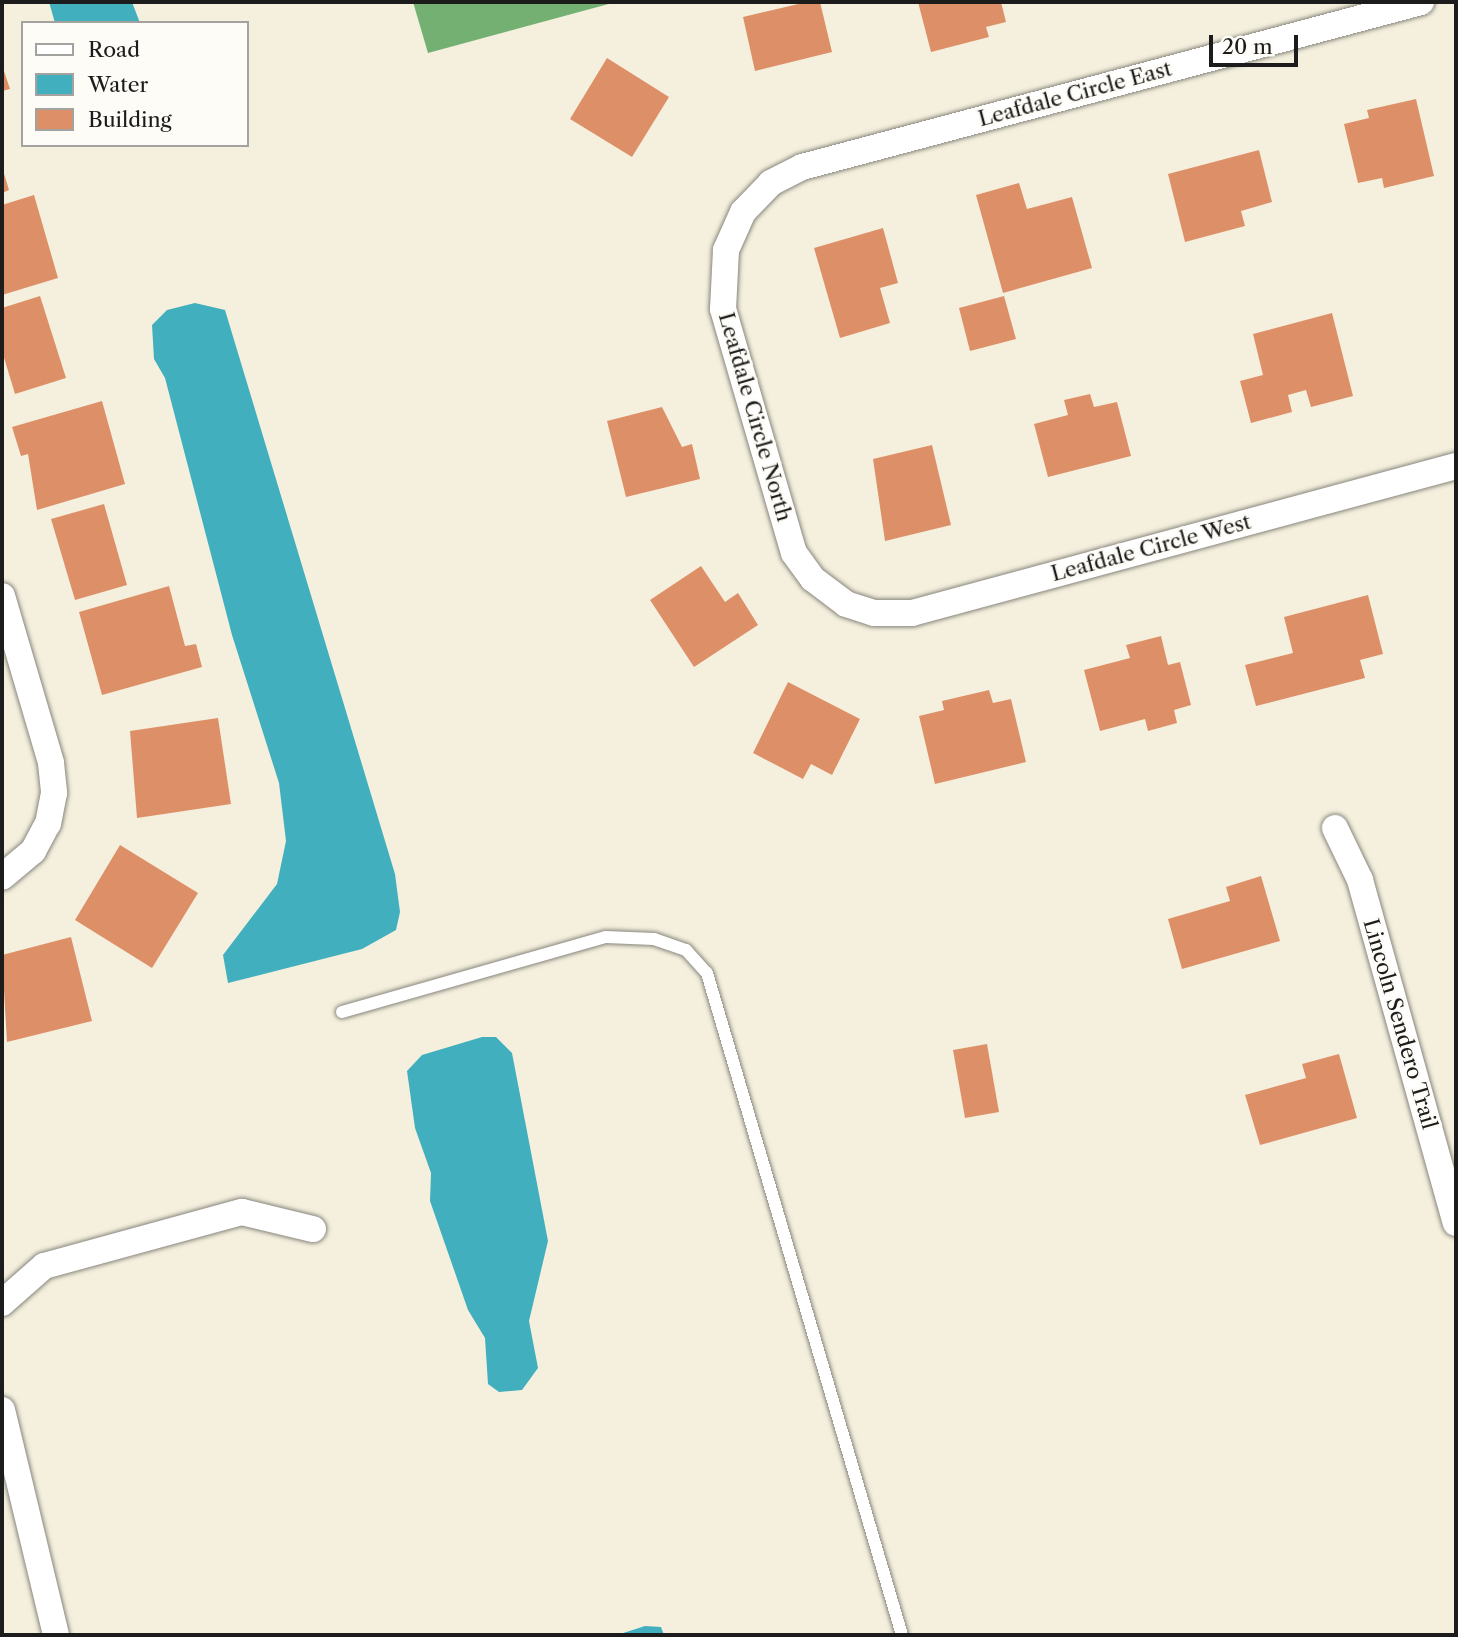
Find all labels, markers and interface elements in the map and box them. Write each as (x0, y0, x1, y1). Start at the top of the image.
legend (21, 21, 248, 147)
scale bar (1213, 21, 1302, 65)
text: 20 m (1222, 34, 1273, 59)
text: Road (88, 37, 140, 62)
street label: Leafdale Circle East (976, 56, 1174, 132)
text: Water (88, 72, 148, 97)
text: Building (88, 107, 172, 132)
street label: Leafdale Circle North (713, 310, 797, 524)
street label: Leafdale Circle West (1048, 509, 1254, 587)
street label: Lincoln Sendero Trail (1358, 916, 1442, 1132)

